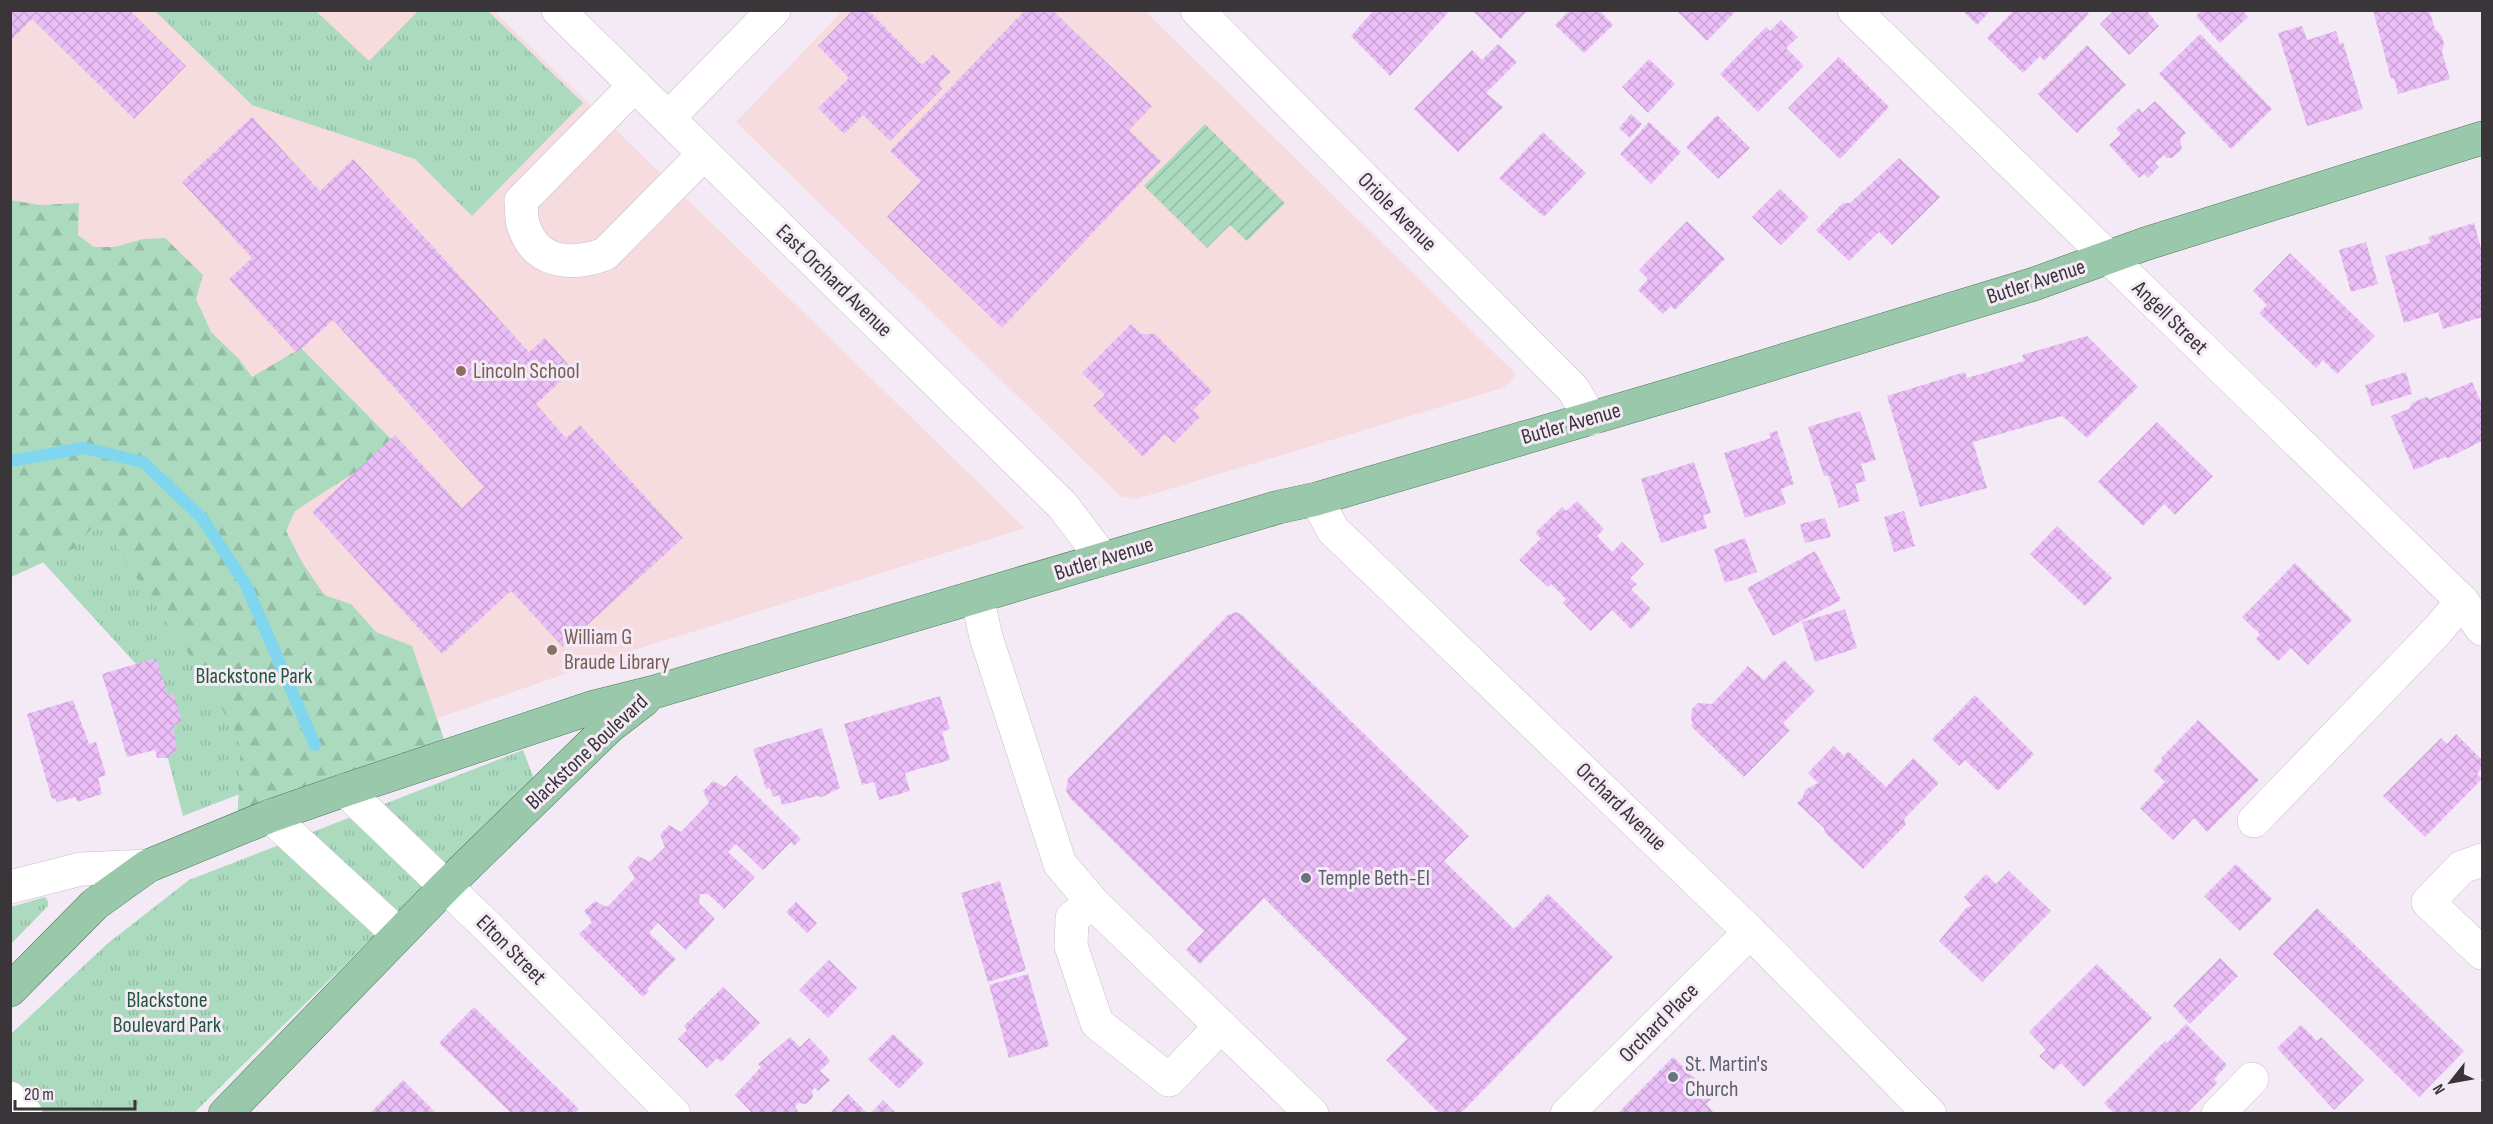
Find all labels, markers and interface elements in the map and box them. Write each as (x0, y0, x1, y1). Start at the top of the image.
street label: Oriole Avenue (1352, 167, 1442, 257)
street label: East Orchard Avenue (770, 219, 898, 343)
street label: Butler Avenue (1983, 253, 2089, 311)
street label: Angell Street (2126, 275, 2214, 361)
place label: Lincoln School (473, 358, 579, 385)
marker: Lincoln School (454, 364, 468, 378)
street label: Butler Avenue (1518, 397, 1624, 451)
street label: Butler Avenue (1051, 531, 1157, 587)
place label: William G Braude Library (564, 624, 670, 676)
marker: William G Braude Library (545, 643, 559, 657)
park label: Blackstone Park (196, 663, 313, 690)
street label: Blackstone Boulevard (520, 688, 654, 816)
street label: Orchard Avenue (1570, 757, 1672, 857)
place label: Temple Beth-El (1318, 865, 1430, 892)
marker: Temple Beth-El (1299, 871, 1313, 885)
street label: Elton Street (470, 909, 552, 991)
street label: Orchard Place (1614, 978, 1704, 1068)
park label: Blackstone Boulevard Park (113, 987, 222, 1039)
place label: St. Martin's Church (1685, 1051, 1768, 1103)
north arrow (2421, 1052, 2481, 1112)
marker: St. Martin's Church (1666, 1070, 1680, 1084)
scale bar (15, 1073, 135, 1111)
text: N (2429, 1080, 2450, 1098)
text: 20 m (24, 1084, 54, 1105)

